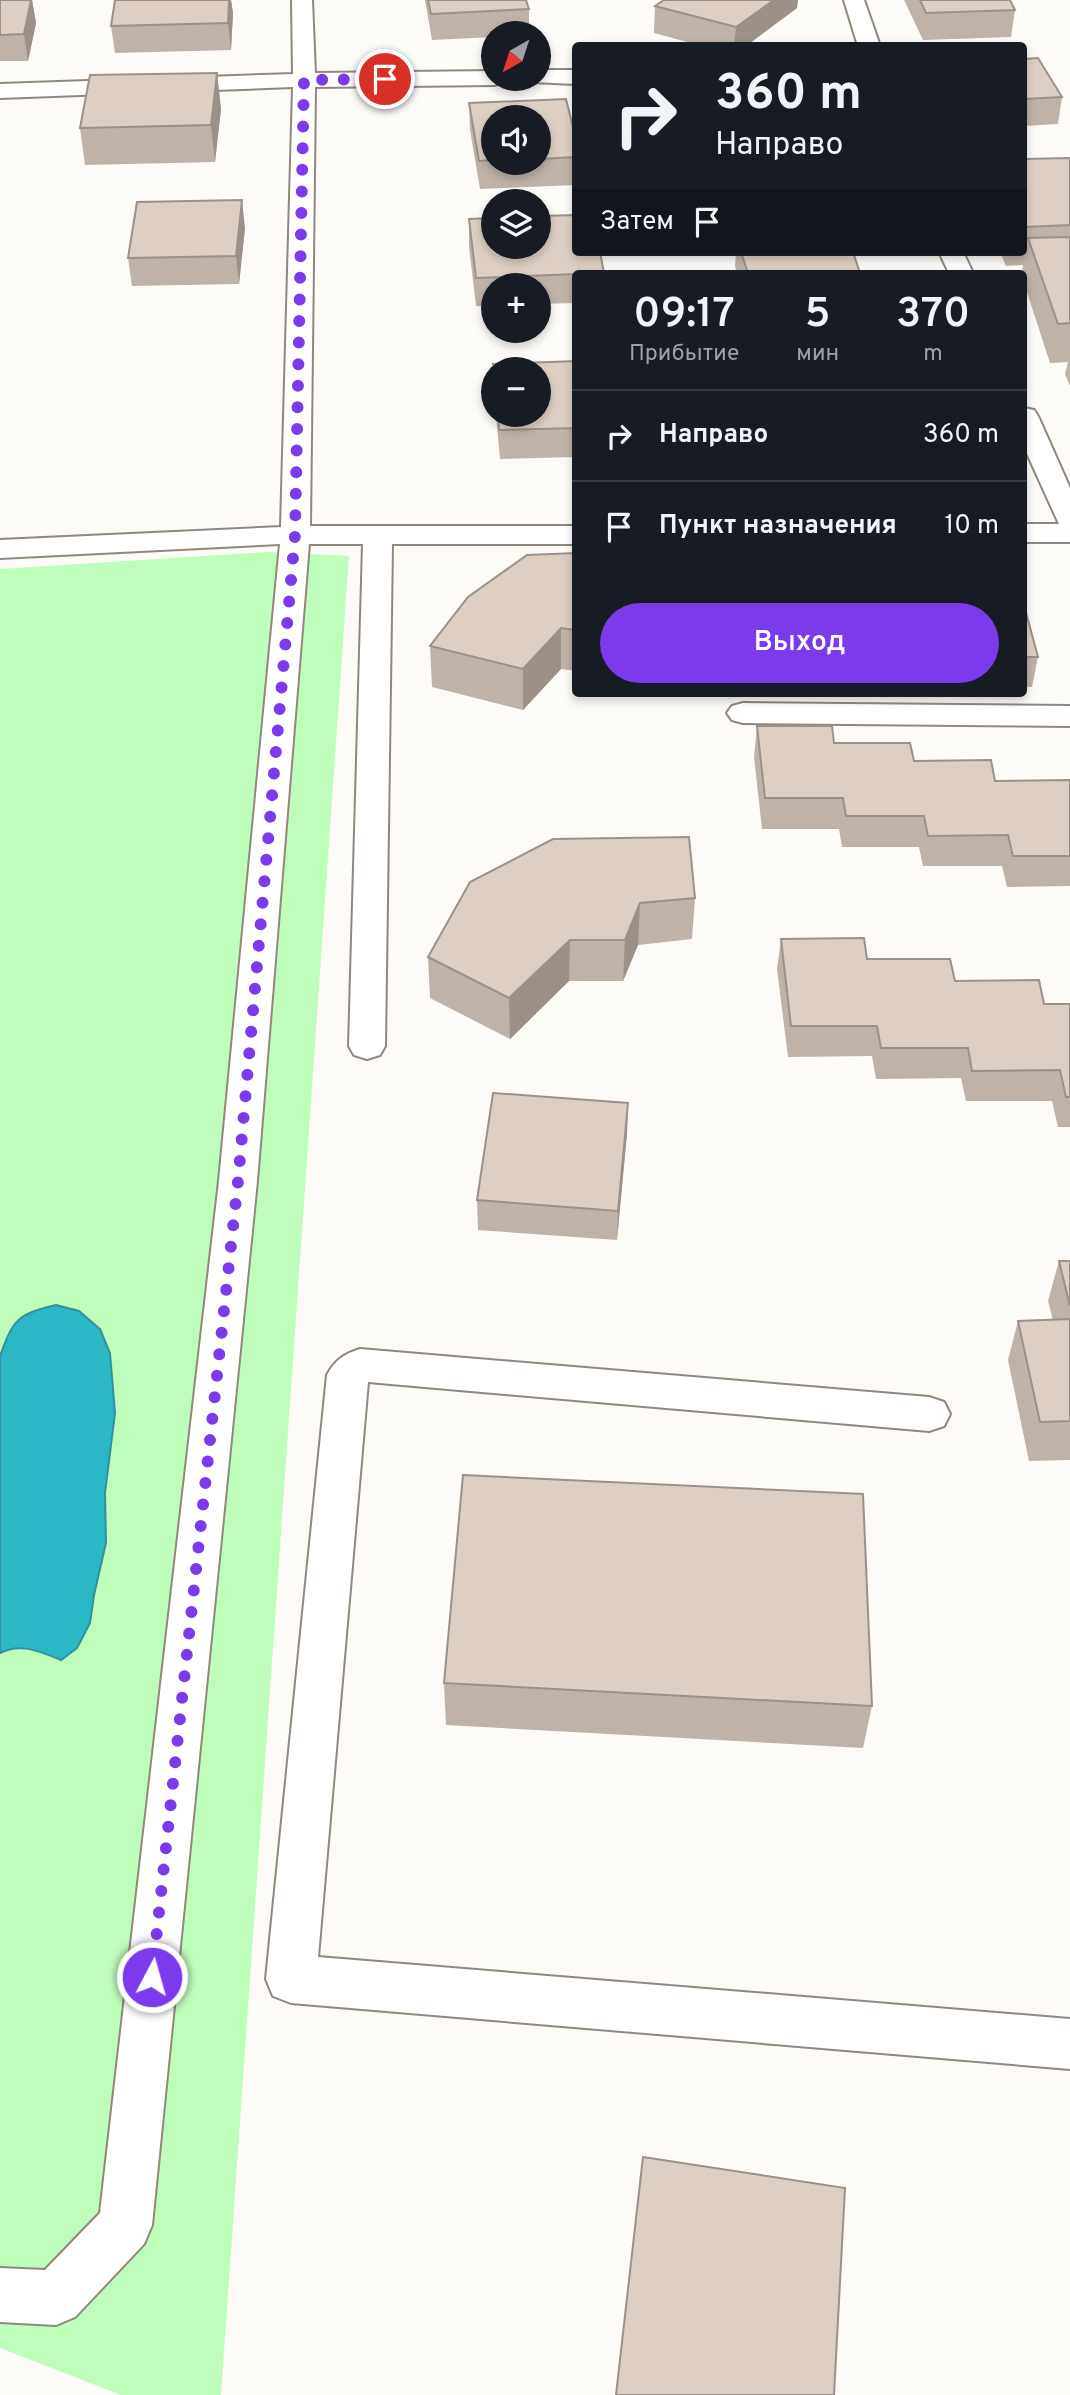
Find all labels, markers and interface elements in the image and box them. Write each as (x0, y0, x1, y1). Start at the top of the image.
north arrow (481, 21, 551, 91)
map controls (481, 21, 551, 427)
pin (355, 49, 415, 109)
icon: arrive (366, 60, 404, 98)
text: 360 m (715, 65, 862, 127)
icon: right (600, 70, 691, 161)
button: sound (481, 105, 551, 175)
text: Направо (715, 126, 843, 166)
button: layers (481, 189, 551, 259)
icon: arrive (688, 203, 726, 241)
text: Затем (600, 206, 674, 239)
button: + (481, 273, 551, 343)
text: 09:17 (633, 289, 735, 342)
text: 5 (805, 289, 831, 342)
text: 370 (896, 289, 970, 342)
text: Прибытие (629, 340, 739, 369)
text: мин (796, 340, 839, 369)
text: m (923, 340, 943, 369)
button: − (481, 357, 551, 427)
icon: right (600, 417, 638, 455)
text: Направо (659, 419, 768, 452)
text: 360 m (923, 419, 999, 452)
icon: arrive (600, 508, 638, 546)
text: Пункт назначения (659, 510, 897, 543)
text: 10 m (944, 510, 999, 543)
button: Выход (600, 603, 999, 683)
position arrow (115, 1940, 189, 2014)

